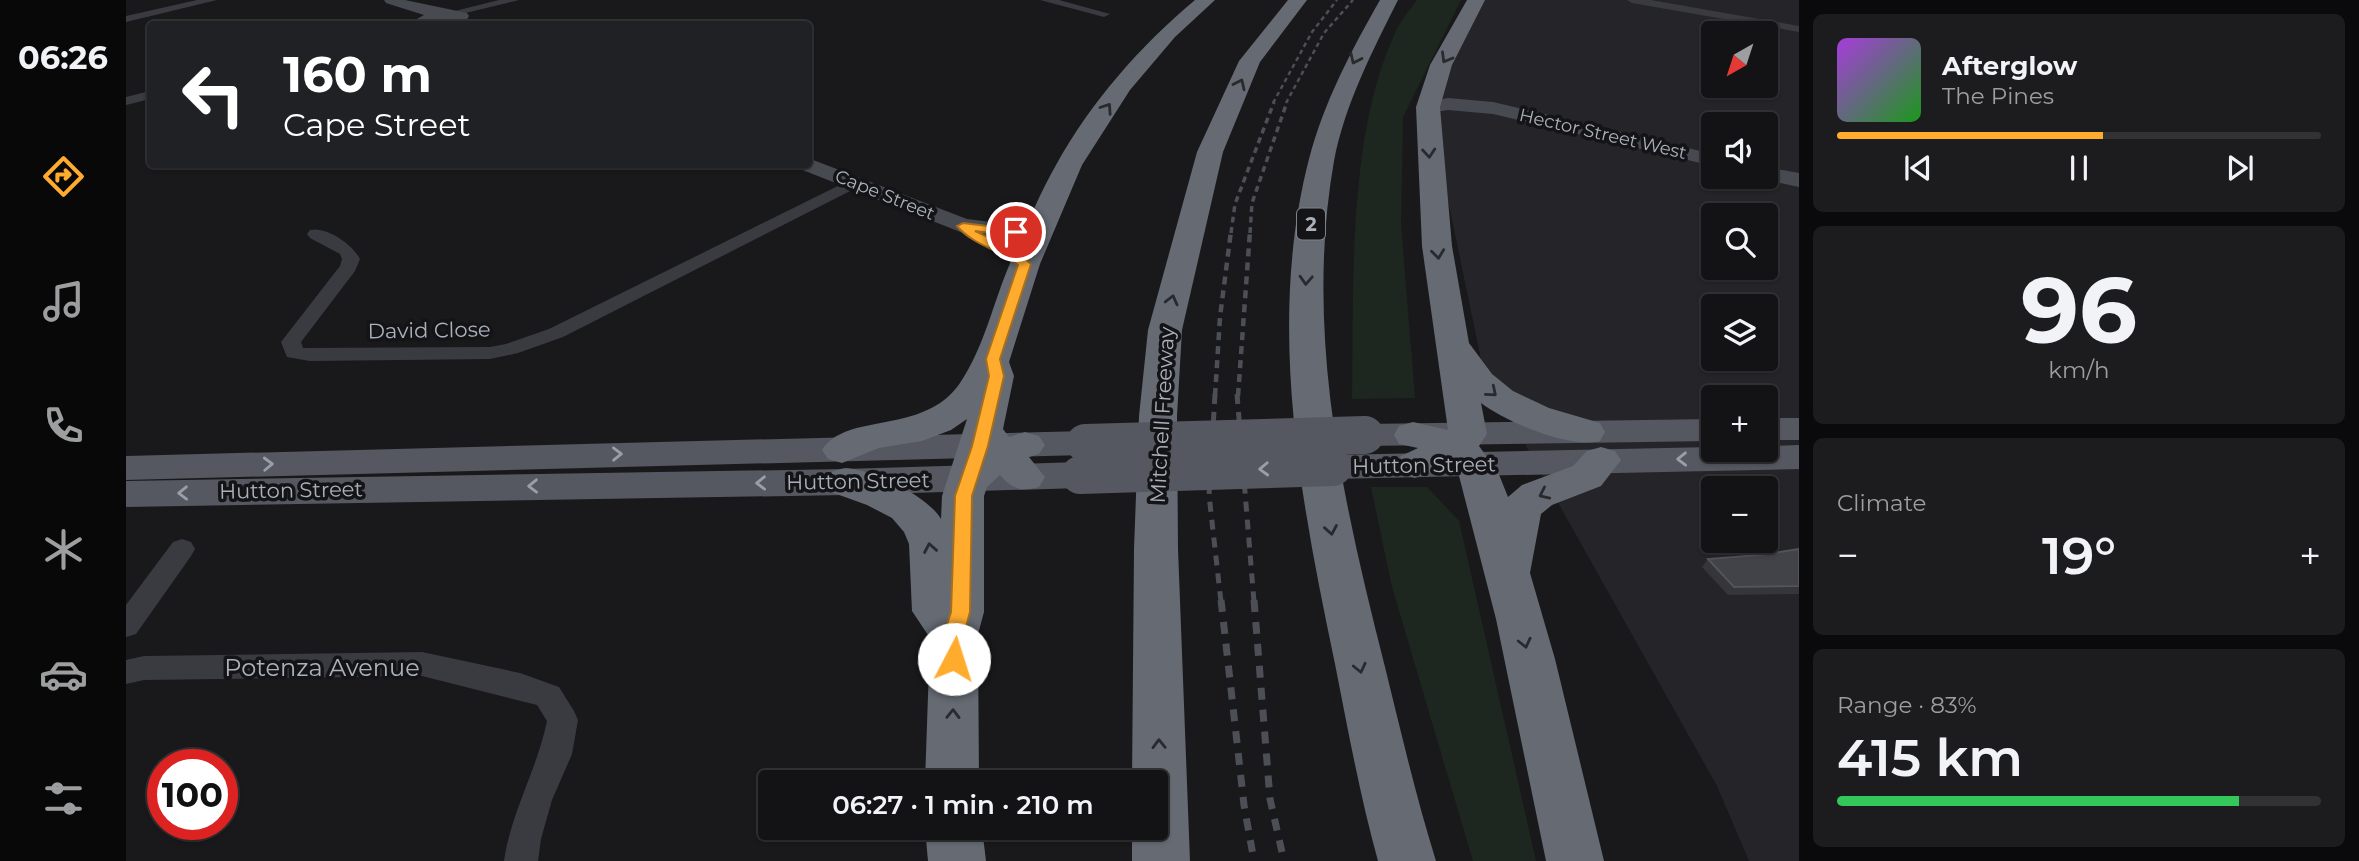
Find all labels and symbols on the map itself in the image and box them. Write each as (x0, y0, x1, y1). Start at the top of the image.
north arrow (1701, 21, 1778, 98)
one-way arrow (1441, 51, 1454, 63)
one-way arrow (1349, 52, 1363, 64)
one-way arrow (1231, 79, 1245, 91)
one-way arrow (1098, 103, 1111, 116)
street label: Hector Street West (1517, 104, 1689, 164)
one-way arrow (1421, 148, 1436, 159)
street label: Cape Street (832, 165, 938, 225)
pin (986, 202, 1046, 262)
road number: 2 (1297, 208, 1325, 240)
one-way arrow (1431, 248, 1446, 259)
one-way arrow (1299, 275, 1314, 286)
one-way arrow (1164, 294, 1178, 306)
street label: David Close (367, 316, 491, 344)
street label: Mitchell Freeway (1145, 325, 1179, 504)
one-way arrow (1484, 384, 1497, 396)
one-way arrow (612, 446, 622, 462)
street label: Hutton Street (1352, 451, 1496, 479)
one-way arrow (1676, 451, 1687, 467)
one-way arrow (263, 456, 273, 472)
one-way arrow (1259, 462, 1270, 477)
street label: Hutton Street (786, 467, 930, 495)
one-way arrow (755, 475, 766, 491)
street label: Hutton Street (219, 476, 363, 504)
one-way arrow (528, 478, 538, 494)
one-way arrow (178, 485, 189, 500)
one-way arrow (1539, 486, 1551, 500)
one-way arrow (1323, 524, 1338, 536)
one-way arrow (923, 542, 938, 554)
position arrow (917, 622, 991, 696)
one-way arrow (1517, 637, 1531, 649)
street label: Potenza Avenue (224, 653, 420, 682)
one-way arrow (1352, 662, 1366, 674)
one-way arrow (945, 708, 961, 719)
one-way arrow (1151, 738, 1167, 749)
speed limit sign: 100 (147, 749, 238, 840)

